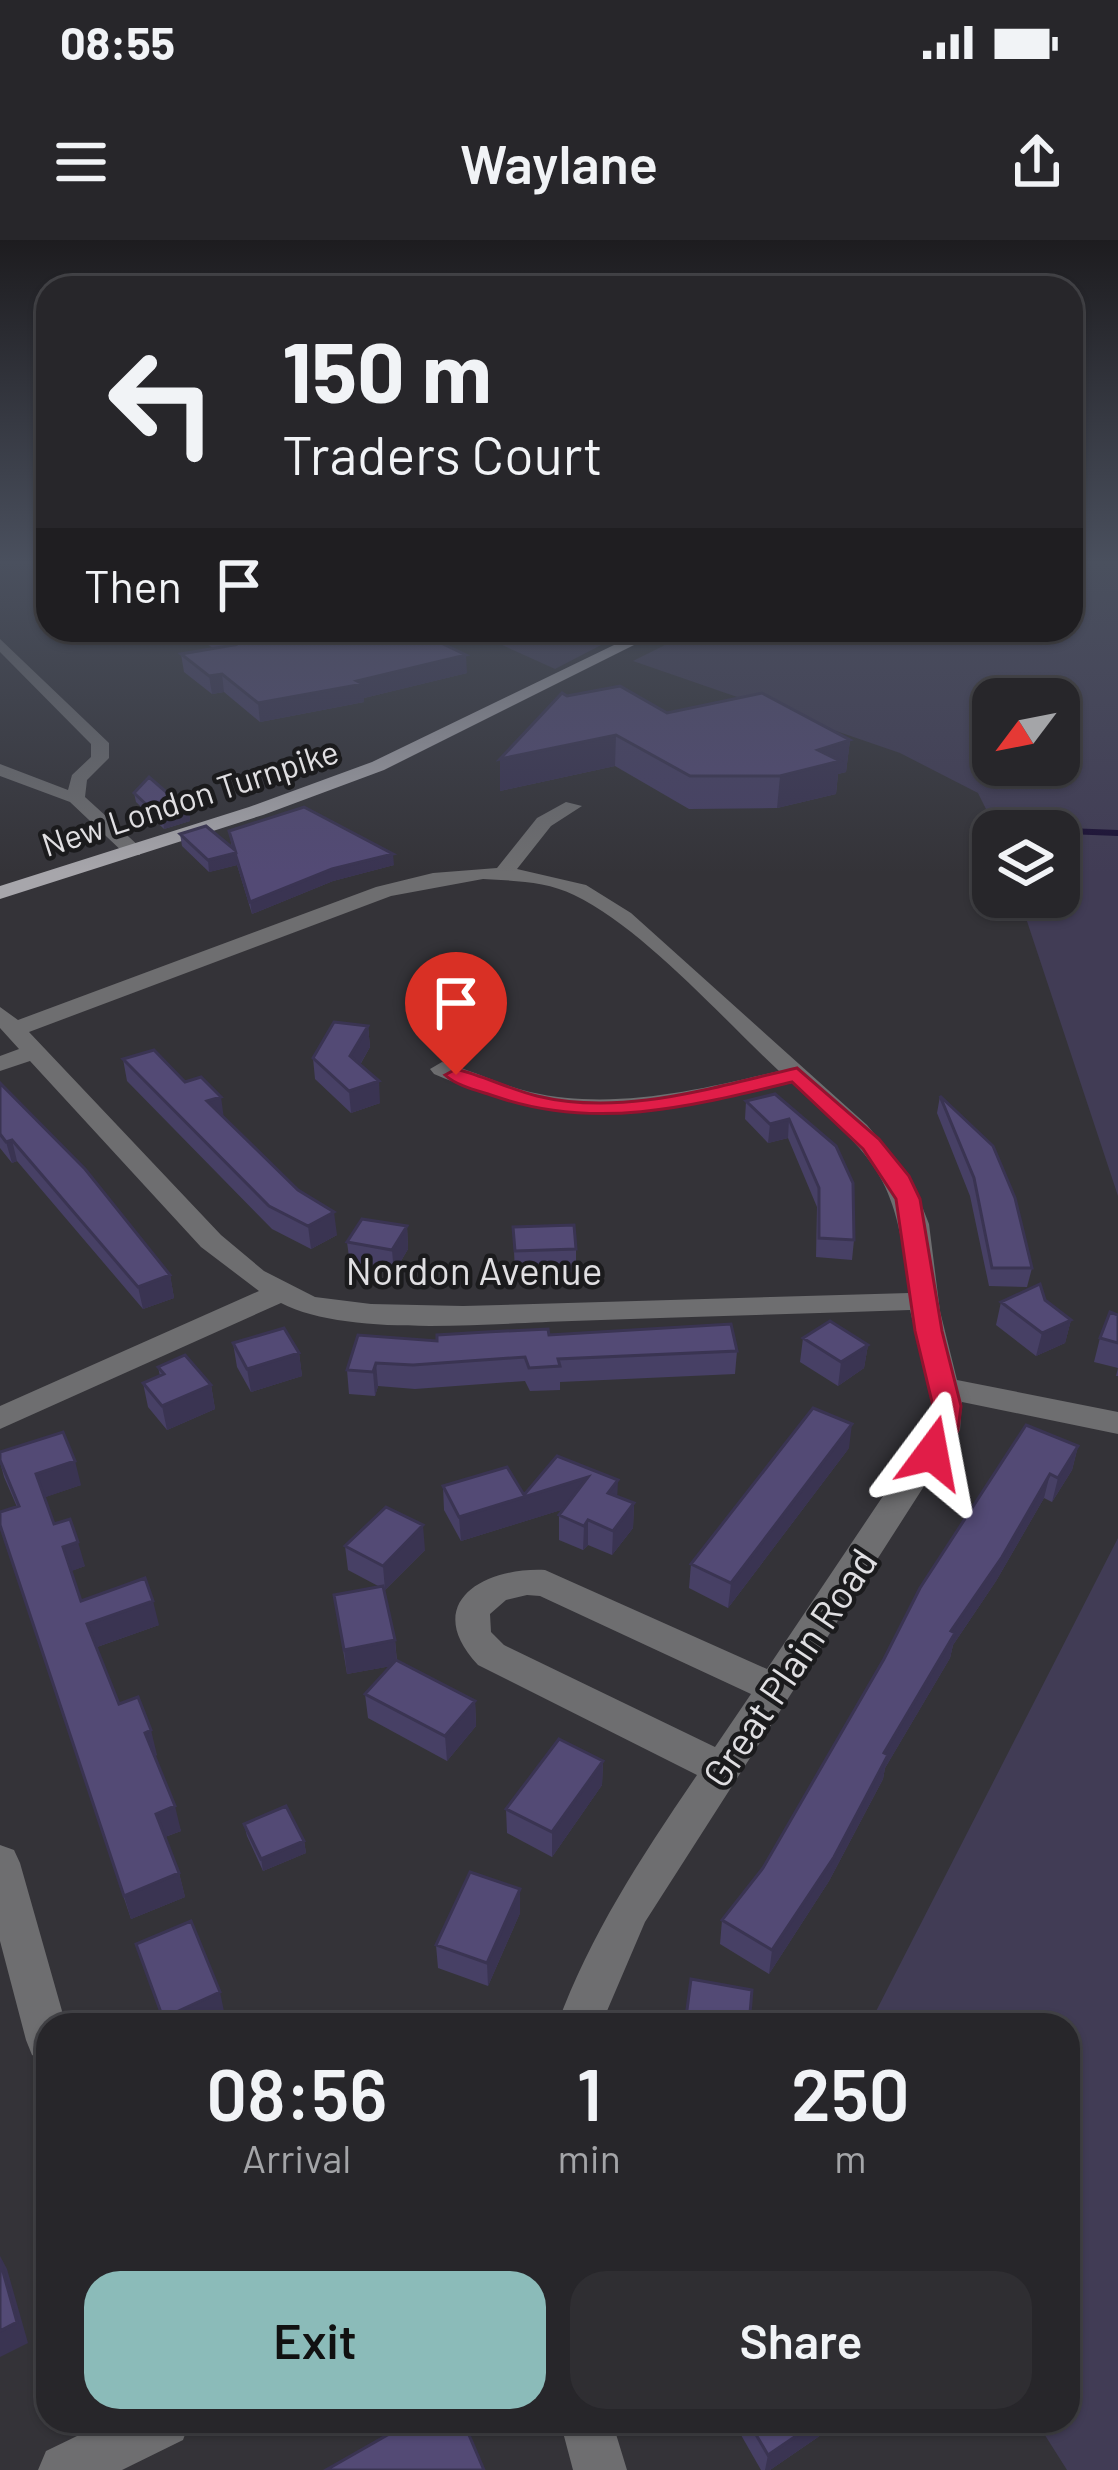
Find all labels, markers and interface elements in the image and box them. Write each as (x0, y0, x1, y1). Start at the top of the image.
text: 08:55 (60, 15, 175, 69)
icon: menu (48, 129, 114, 195)
icon: share (1004, 129, 1070, 195)
text: Waylane (460, 130, 658, 195)
text: 150 m (282, 319, 492, 420)
icon: left (84, 324, 240, 480)
text: Traders Court (282, 421, 603, 486)
icon: arrive (206, 552, 272, 618)
text: Then (84, 558, 182, 612)
north arrow (972, 678, 1080, 786)
map controls (972, 678, 1080, 918)
street label: New London Turnpike (36, 730, 343, 864)
button: layers (972, 810, 1080, 918)
pin (405, 952, 507, 1075)
icon: arrive (423, 970, 489, 1036)
street label: Nordon Avenue (346, 1246, 602, 1293)
position arrow (869, 1390, 995, 1516)
street label: Great Plain Road (692, 1539, 886, 1795)
text: 08:56 (206, 2049, 387, 2135)
text: 1 (576, 2049, 602, 2135)
text: 250 (791, 2049, 910, 2135)
text: Arrival (242, 2134, 351, 2181)
text: min (558, 2134, 621, 2181)
text: m (834, 2134, 867, 2181)
button: Exit (84, 2271, 546, 2409)
button: Share (570, 2271, 1032, 2409)

